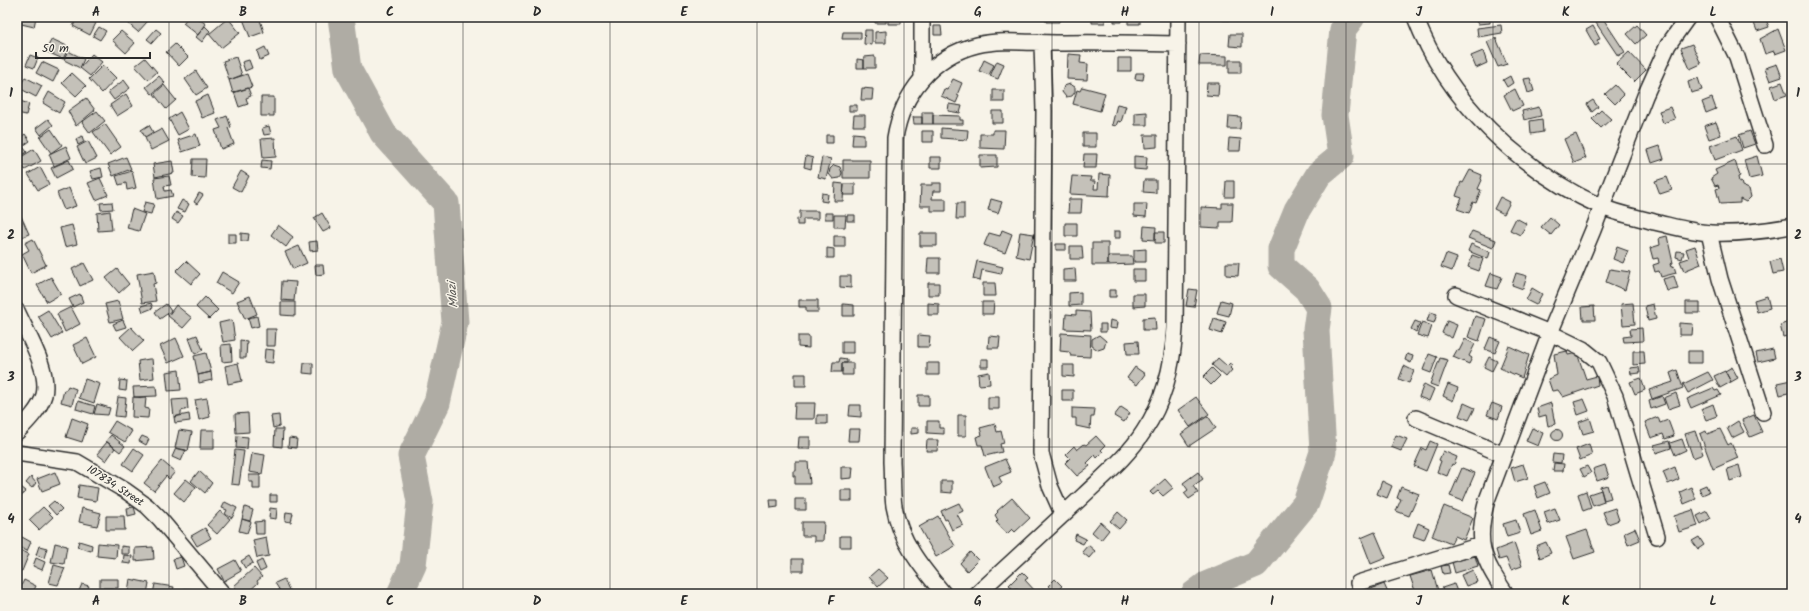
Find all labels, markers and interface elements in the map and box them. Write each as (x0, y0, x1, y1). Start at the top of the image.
text: A (92, 2, 100, 23)
text: B (239, 2, 247, 23)
text: C (386, 2, 394, 23)
text: D (533, 2, 542, 23)
text: E (680, 2, 688, 23)
text: F (827, 2, 835, 23)
text: G (974, 2, 982, 23)
text: H (1121, 2, 1130, 23)
text: I (1270, 2, 1274, 23)
text: J (1416, 2, 1423, 23)
text: K (1562, 2, 1570, 23)
text: L (1709, 2, 1717, 23)
scale bar (36, 34, 150, 60)
text: 50 m (42, 39, 69, 58)
text: 1 (9, 83, 13, 104)
text: 1 (1796, 83, 1800, 104)
text: 2 (7, 225, 15, 246)
text: 2 (1794, 225, 1802, 246)
water label: Mlazi (442, 278, 464, 309)
text: 3 (6, 367, 15, 388)
text: 3 (1793, 367, 1802, 388)
street label: 107834 Street (83, 461, 148, 512)
text: 4 (7, 509, 15, 530)
text: 4 (1794, 509, 1802, 530)
text: A (92, 591, 100, 611)
text: B (239, 591, 247, 611)
text: C (386, 591, 394, 611)
text: D (533, 591, 542, 611)
text: E (680, 591, 688, 611)
text: F (827, 591, 835, 611)
text: G (974, 591, 982, 611)
text: H (1121, 591, 1130, 611)
text: I (1270, 591, 1274, 611)
text: J (1416, 591, 1423, 611)
text: K (1562, 591, 1570, 611)
text: L (1709, 591, 1717, 611)

